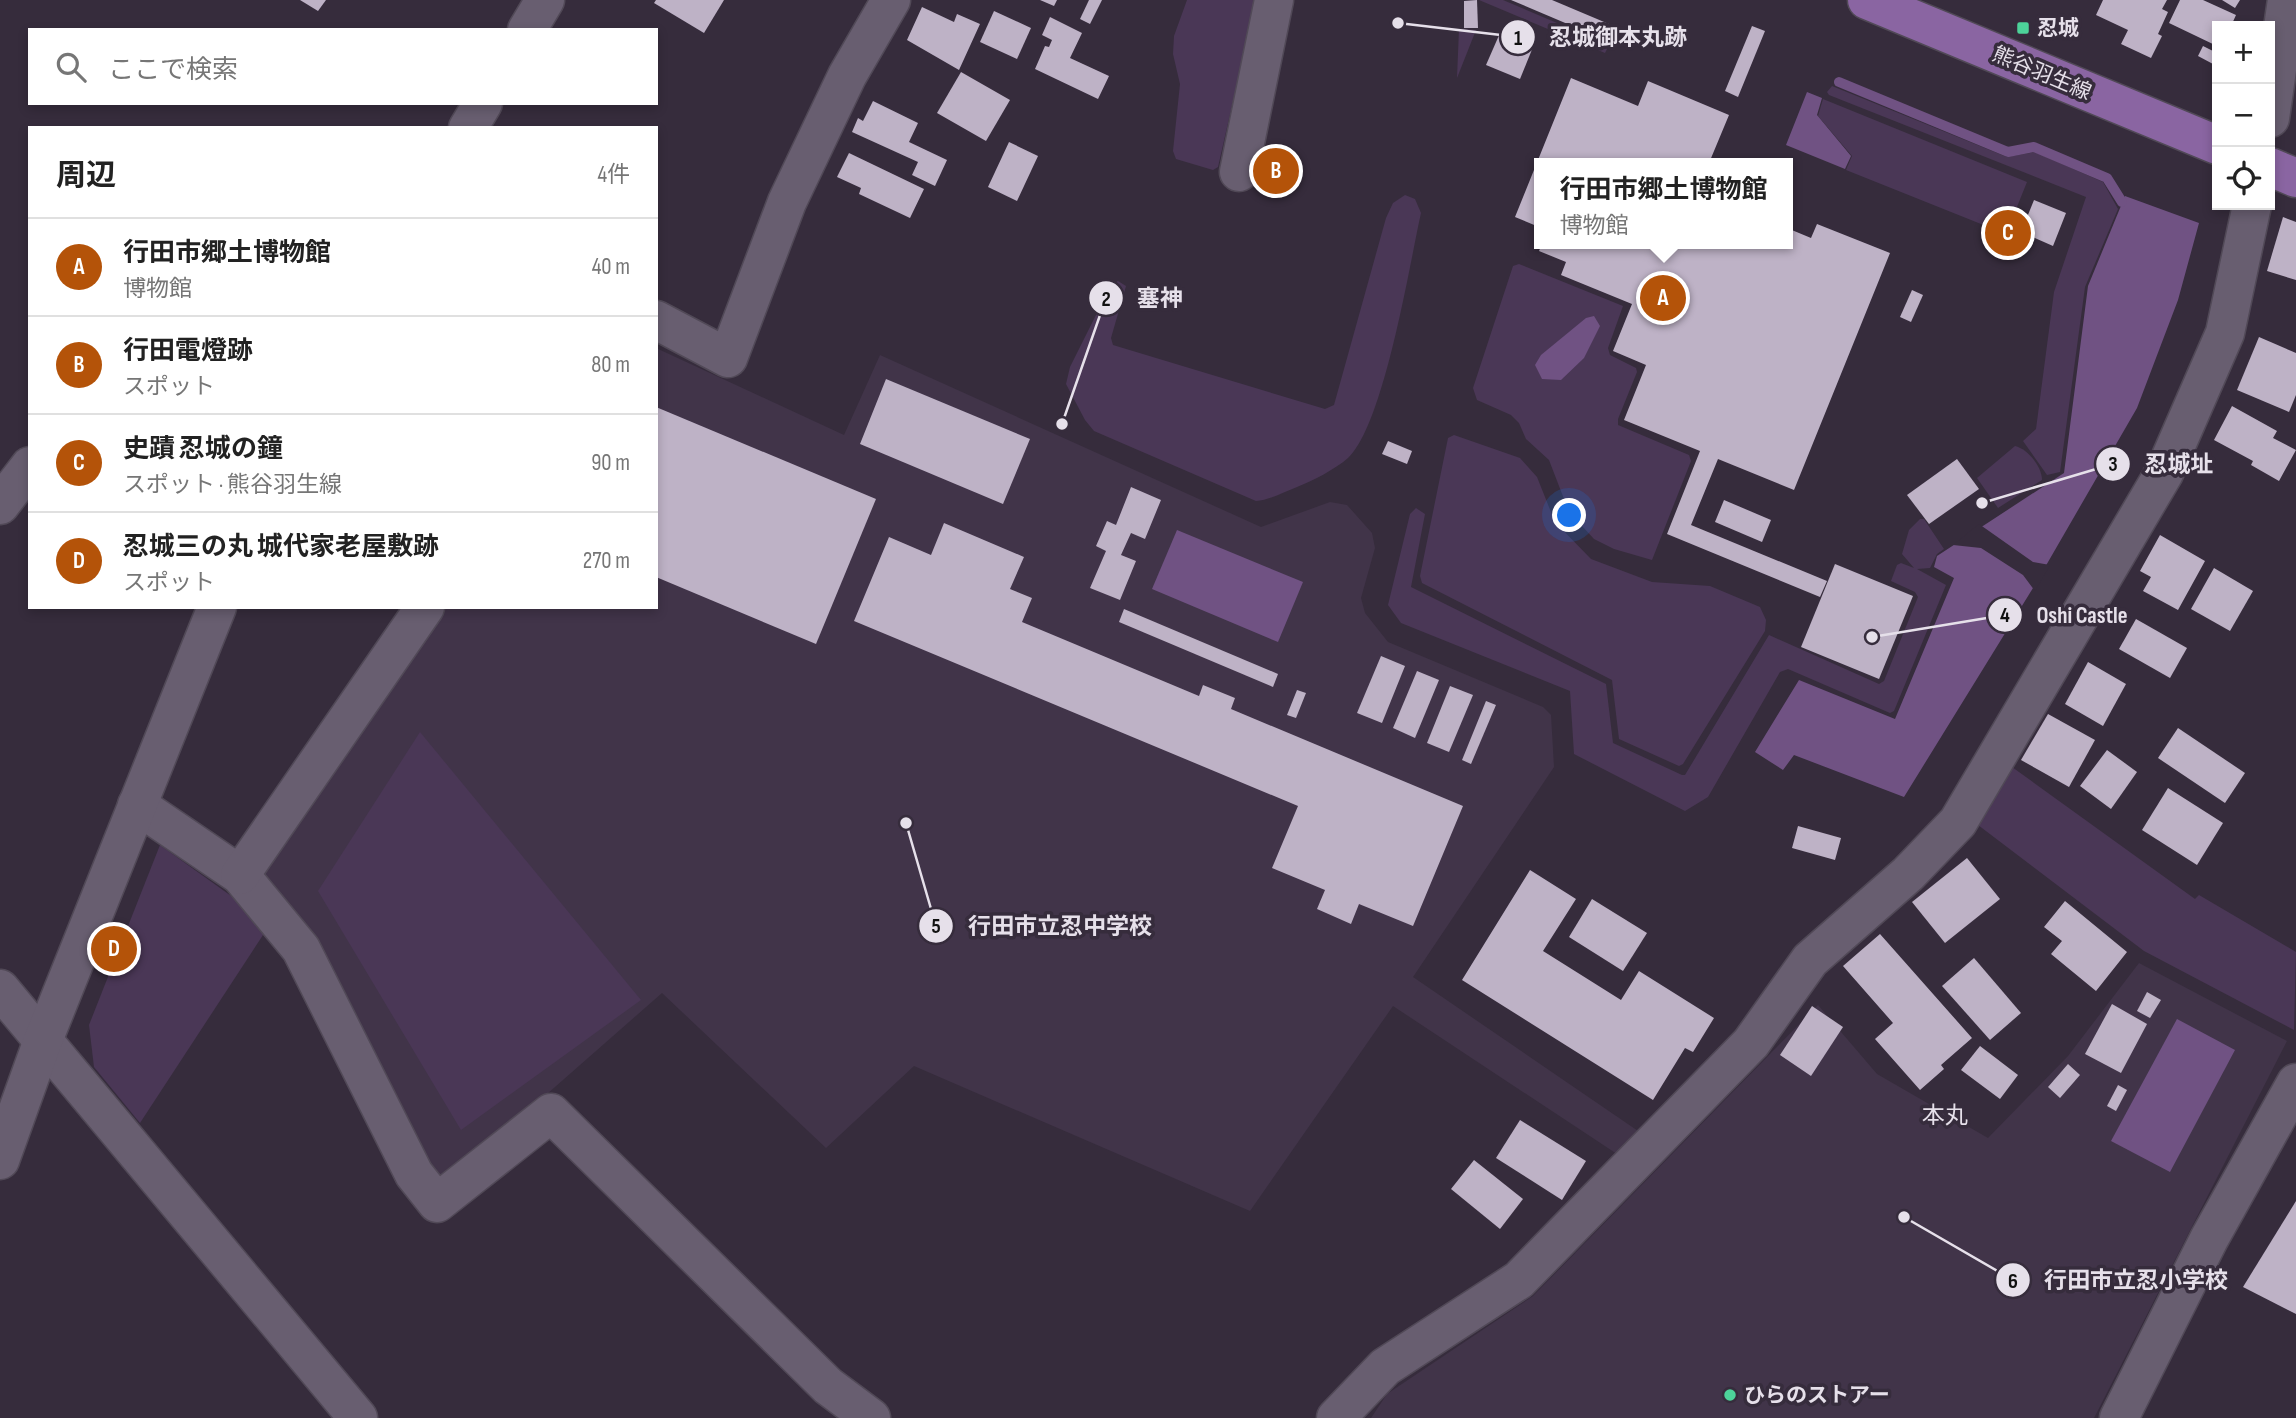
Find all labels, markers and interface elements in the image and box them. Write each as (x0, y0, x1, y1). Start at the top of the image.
callout: 忍城御本丸跡 (1500, 15, 1701, 59)
place label: 忍城 (2037, 16, 2079, 41)
marker: 忍城 (2015, 20, 2031, 36)
map controls (2212, 21, 2275, 210)
button: + (2212, 21, 2275, 84)
text: 忍城御本丸跡 (1549, 24, 1687, 52)
text: 1 (1514, 26, 1522, 51)
search box (28, 28, 658, 105)
street label: 熊谷羽生線 (1989, 41, 2095, 105)
icon: search (52, 48, 90, 86)
text: ここで検索 (108, 55, 238, 86)
button: − (2212, 84, 2275, 147)
pin: B (1253, 145, 1299, 197)
button: locate (2212, 147, 2275, 210)
text: 周辺 (56, 158, 116, 194)
popup (1534, 158, 1793, 249)
text: 4件 (597, 161, 630, 189)
text: 行田市郷土博物館 (1559, 175, 1768, 206)
pin: C (1985, 207, 2031, 259)
text: 博物館 (1559, 212, 1628, 240)
text: 行田市郷土博物館 (123, 238, 331, 269)
text: A (74, 253, 84, 281)
text: 40 m (592, 253, 630, 281)
pin: A (1640, 272, 1686, 324)
text: 博物館 (123, 275, 192, 303)
callout: 塞神 (1088, 276, 1197, 320)
text: 塞神 (1137, 285, 1183, 313)
text: 2 (1101, 287, 1111, 312)
text: 行田電燈跡 (123, 336, 253, 367)
text: B (74, 351, 84, 379)
text: 80 m (591, 351, 630, 379)
text: スポット (123, 373, 215, 401)
text: 史蹟 忍城の鐘 (123, 434, 283, 465)
callout: 忍城址 (2096, 442, 2228, 486)
text: C (73, 449, 85, 477)
text: 90 m (591, 449, 630, 477)
text: 忍城址 (2145, 451, 2214, 479)
text: 3 (2108, 452, 2118, 477)
text: スポット · 熊谷羽生線 (123, 471, 342, 499)
your location (1552, 498, 1586, 532)
text: 忍城三の丸 城代家老屋敷跡 (123, 532, 439, 563)
text: D (73, 547, 85, 575)
text: 270 m (583, 547, 630, 575)
text: スポット (123, 569, 215, 597)
callout: Oshi Castle (1988, 593, 2142, 637)
text: Oshi Castle (2036, 602, 2128, 630)
text: 4 (2000, 603, 2010, 628)
callout: 行田市立忍中学校 (919, 904, 1166, 948)
text: 行田市立忍中学校 (968, 913, 1152, 941)
text: 5 (931, 914, 941, 939)
pin: D (91, 923, 137, 975)
district label: 本丸 (1922, 1102, 1968, 1130)
callout: 行田市立忍小学校 (1995, 1258, 2242, 1302)
text: 行田市立忍小学校 (2044, 1267, 2228, 1295)
text: 6 (2008, 1269, 2018, 1294)
place label: ひらのストアー (1744, 1383, 1890, 1408)
marker: ひらのストアー (1722, 1387, 1738, 1403)

